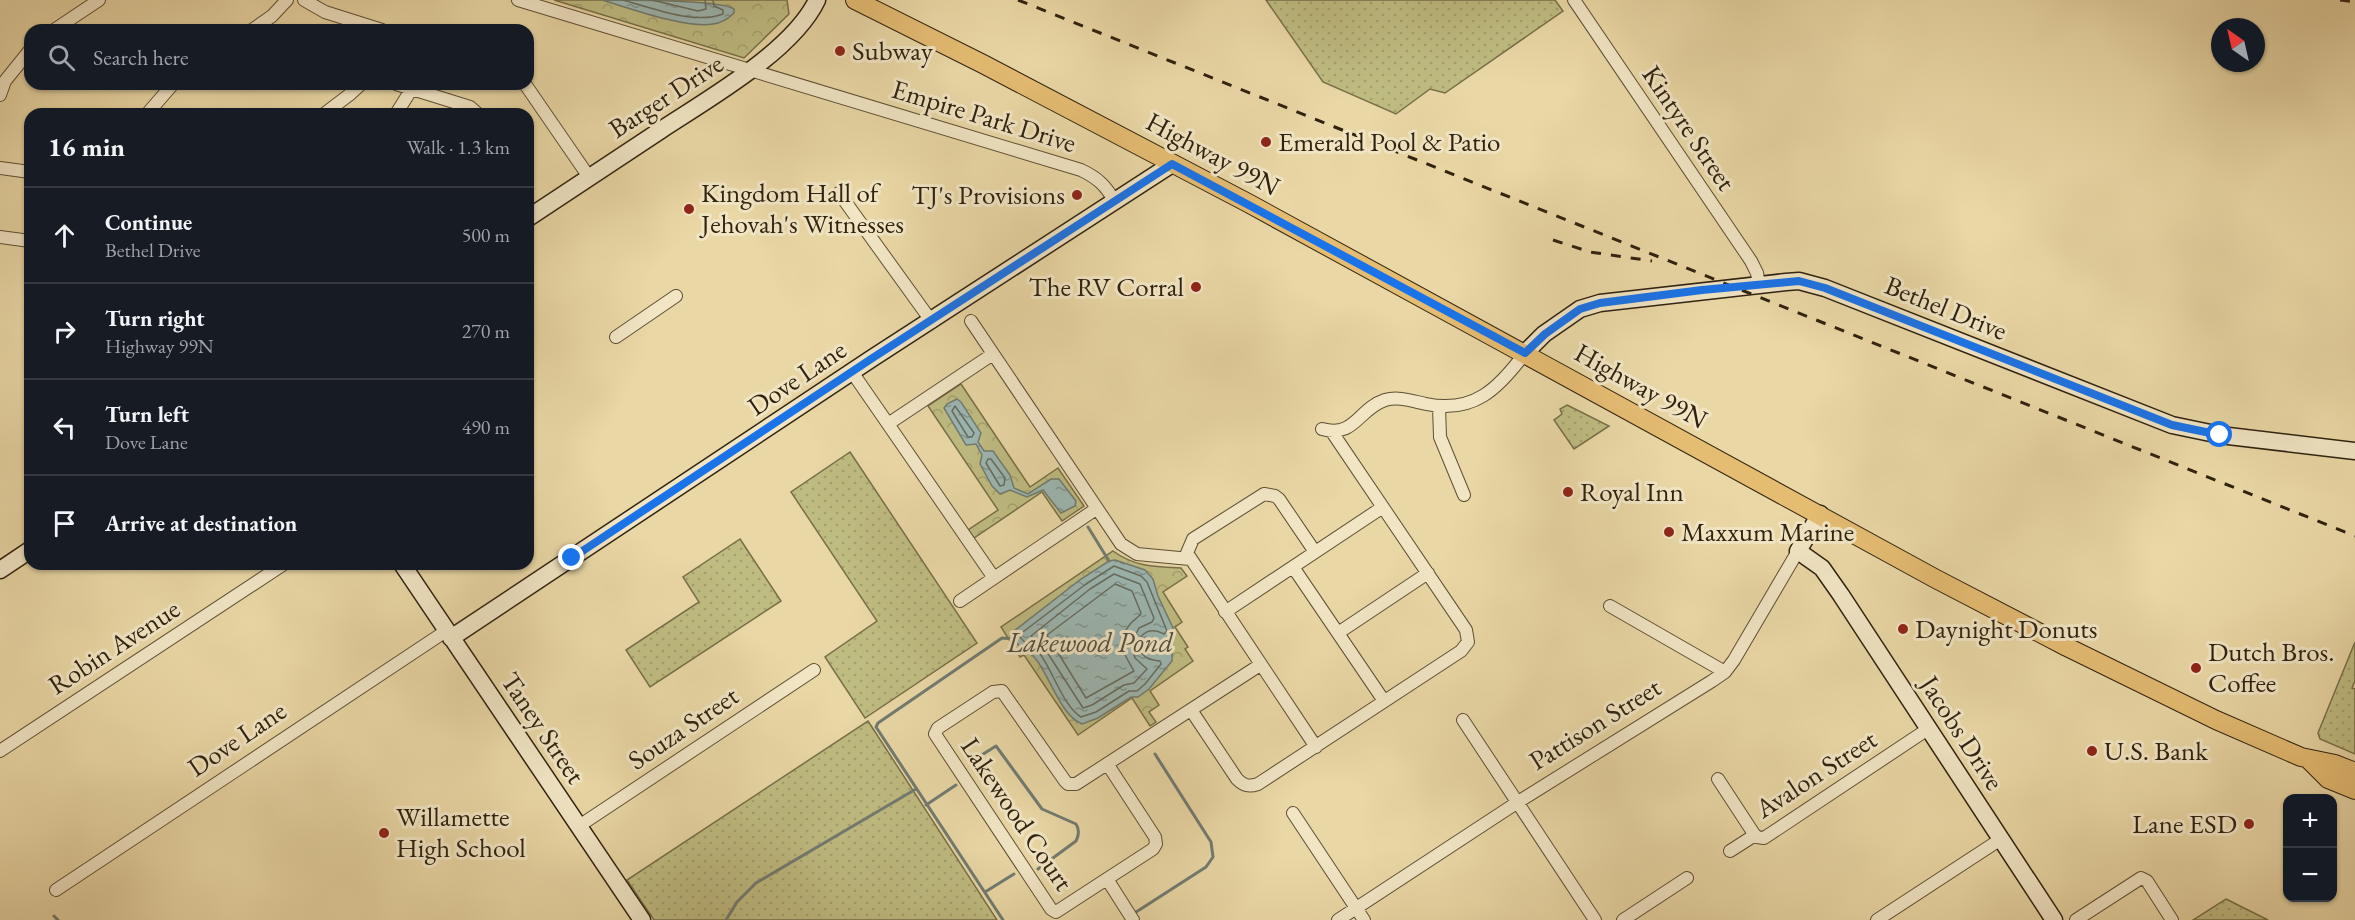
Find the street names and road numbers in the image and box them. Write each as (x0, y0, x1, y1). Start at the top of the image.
street label: Barger Drive (602, 45, 730, 146)
street label: Kintyre Street (1635, 58, 1744, 198)
street label: Empire Park Drive (888, 71, 1081, 160)
street label: Highway 99N (1140, 104, 1287, 204)
street label: Bethel Drive (1880, 267, 2012, 348)
street label: Dove Lane (741, 332, 853, 423)
street label: Highway 99N (1569, 335, 1714, 437)
street label: Robin Avenue (41, 591, 186, 702)
street label: Taney Street (493, 665, 594, 791)
street label: Jacobs Drive (1911, 667, 2012, 797)
street label: Pattison Street (1522, 669, 1668, 778)
street label: Souza Street (621, 678, 745, 777)
street label: Dove Lane (181, 693, 293, 784)
street label: Avalon Street (1748, 721, 1883, 826)
street label: Lakewood Court (953, 730, 1082, 898)

